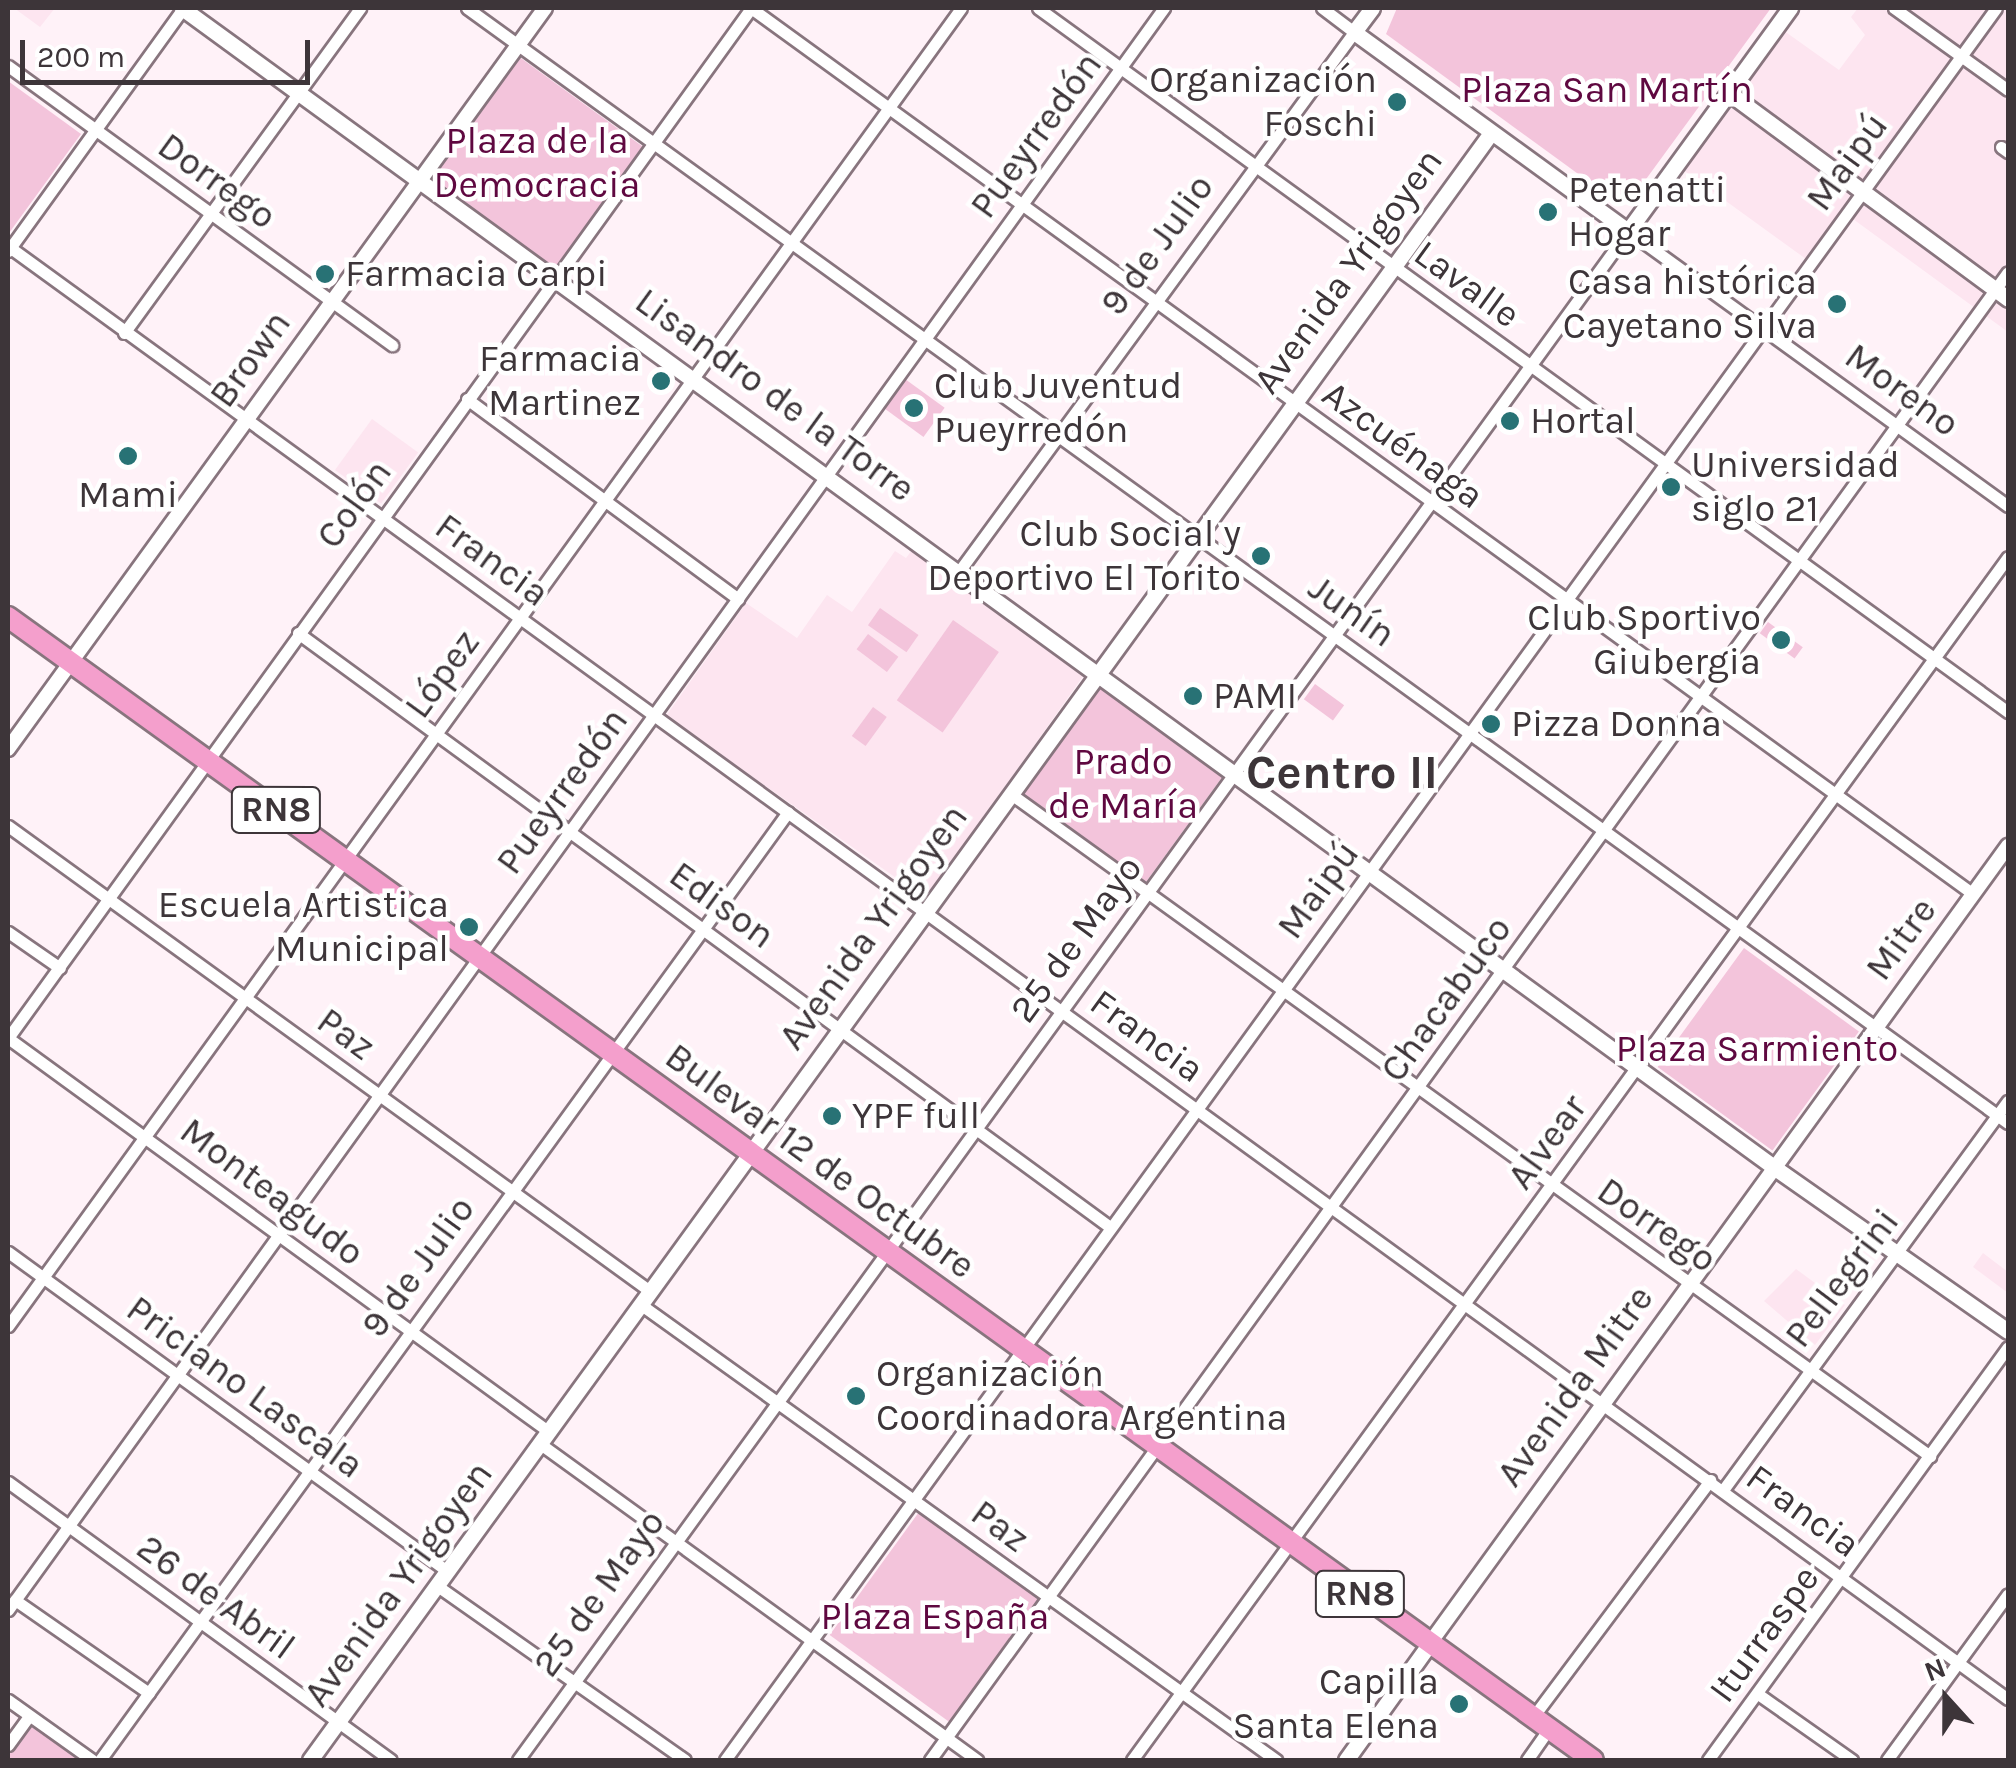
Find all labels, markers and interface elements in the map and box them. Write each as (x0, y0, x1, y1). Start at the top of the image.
scale bar (25, 20, 315, 82)
text: 200 m (37, 39, 125, 75)
street label: Pueyrredón (960, 43, 1112, 227)
place label: Organización Foschi (1149, 57, 1377, 146)
park label: Plaza San Martín (1461, 67, 1753, 113)
marker: Organización Foschi (1386, 91, 1408, 113)
street label: Maipú (1796, 104, 1898, 220)
park label: Plaza de la Democracia (433, 118, 641, 208)
street label: Dorrego (149, 123, 285, 239)
street label: Avenida Yrigoyen (1244, 139, 1452, 403)
street label: 9 de Julio (1091, 166, 1223, 324)
place label: Petenatti Hogar (1568, 167, 1726, 256)
marker: Petenatti Hogar (1537, 201, 1559, 223)
street label: Lavalle (1405, 230, 1529, 338)
place label: Farmacia Carpi (345, 251, 607, 297)
place label: Casa histórica Cayetano Silva (1563, 259, 1817, 348)
marker: Farmacia Carpi (314, 263, 336, 285)
street label: Lisandro de la Torre (626, 278, 924, 512)
marker: Casa histórica Cayetano Silva (1826, 293, 1848, 315)
street label: Brown (200, 302, 300, 416)
street label: Moreno (1836, 333, 1968, 447)
place label: Farmacia Martinez (479, 336, 641, 426)
place label: Club Juventud Pueyrredón (934, 363, 1182, 452)
marker: Farmacia Martinez (650, 370, 672, 392)
street label: Azcuénaga (1313, 371, 1493, 519)
marker: Club Juventud Pueyrredón (903, 397, 925, 419)
place label: Hortal (1530, 398, 1636, 444)
marker: Hortal (1499, 410, 1521, 432)
place label: Universidad siglo 21 (1691, 442, 1900, 532)
marker: Mami (117, 445, 139, 467)
street label: Colón (307, 451, 401, 557)
place label: Mami (78, 472, 178, 518)
marker: Universidad siglo 21 (1660, 476, 1682, 498)
street label: Francia (426, 504, 558, 616)
place label: Club Social y Deportivo El Torito (927, 511, 1241, 600)
marker: Club Social y Deportivo El Torito (1250, 545, 1272, 567)
street label: Junín (1300, 565, 1404, 657)
place label: Club Sportivo Giubergia (1527, 595, 1761, 684)
street label: López (395, 621, 489, 727)
marker: Club Sportivo Giubergia (1770, 629, 1792, 651)
place label: PAMI (1213, 673, 1297, 719)
marker: PAMI (1182, 685, 1204, 707)
street label: Pueyrredón (486, 699, 638, 883)
place label: Pizza Donna (1511, 701, 1722, 747)
marker: Pizza Donna (1480, 713, 1502, 735)
park label: Prado de María (1048, 739, 1198, 828)
district label: Centro II (1246, 744, 1438, 802)
road number: RN8 (228, 780, 324, 840)
street label: Avenida Yrigoyen (769, 795, 977, 1059)
street label: Maipú (1267, 832, 1369, 948)
street label: 25 de Mayo (1000, 847, 1152, 1031)
street label: Edison (661, 852, 783, 958)
place label: Escuela Artistica Municipal (158, 882, 449, 972)
street label: Mitre (1856, 889, 1946, 989)
street label: Chacabuco (1371, 907, 1521, 1091)
marker: Escuela Artistica Municipal (458, 916, 480, 938)
street label: Francia (1081, 980, 1213, 1092)
street label: Paz (308, 998, 384, 1070)
park label: Plaza Sarmiento (1616, 1026, 1898, 1072)
street label: Bulevar 12 de Octubre (656, 1033, 984, 1289)
street label: Alvear (1497, 1086, 1597, 1198)
place label: YPF full (852, 1093, 980, 1139)
marker: YPF full (821, 1105, 843, 1127)
street label: Monteagudo (171, 1108, 373, 1276)
street label: Dorrego (1589, 1168, 1725, 1282)
street label: 9 de Julio (352, 1188, 484, 1346)
street label: Pellegrini (1775, 1200, 1909, 1356)
street label: Avenida Mitre (1487, 1277, 1663, 1495)
street label: Priciano Lascala (118, 1286, 372, 1488)
place label: Organización Coordinadora Argentina (876, 1351, 1288, 1440)
marker: Organización Coordinadora Argentina (845, 1385, 867, 1407)
street label: Avenida Yrigoyen (294, 1452, 502, 1716)
street label: Francia (1737, 1455, 1869, 1567)
street label: Paz (962, 1490, 1038, 1562)
street label: 25 de Mayo (523, 1501, 675, 1685)
street label: 26 de Abril (128, 1525, 304, 1669)
street label: Iturraspe (1699, 1557, 1829, 1711)
road number: RN8 (1312, 1564, 1408, 1624)
park label: Plaza España (821, 1594, 1049, 1640)
north arrow (1896, 1648, 1996, 1748)
text: N (1920, 1651, 1950, 1689)
place label: Capilla Santa Elena (1233, 1659, 1439, 1748)
marker: Capilla Santa Elena (1448, 1693, 1470, 1715)

